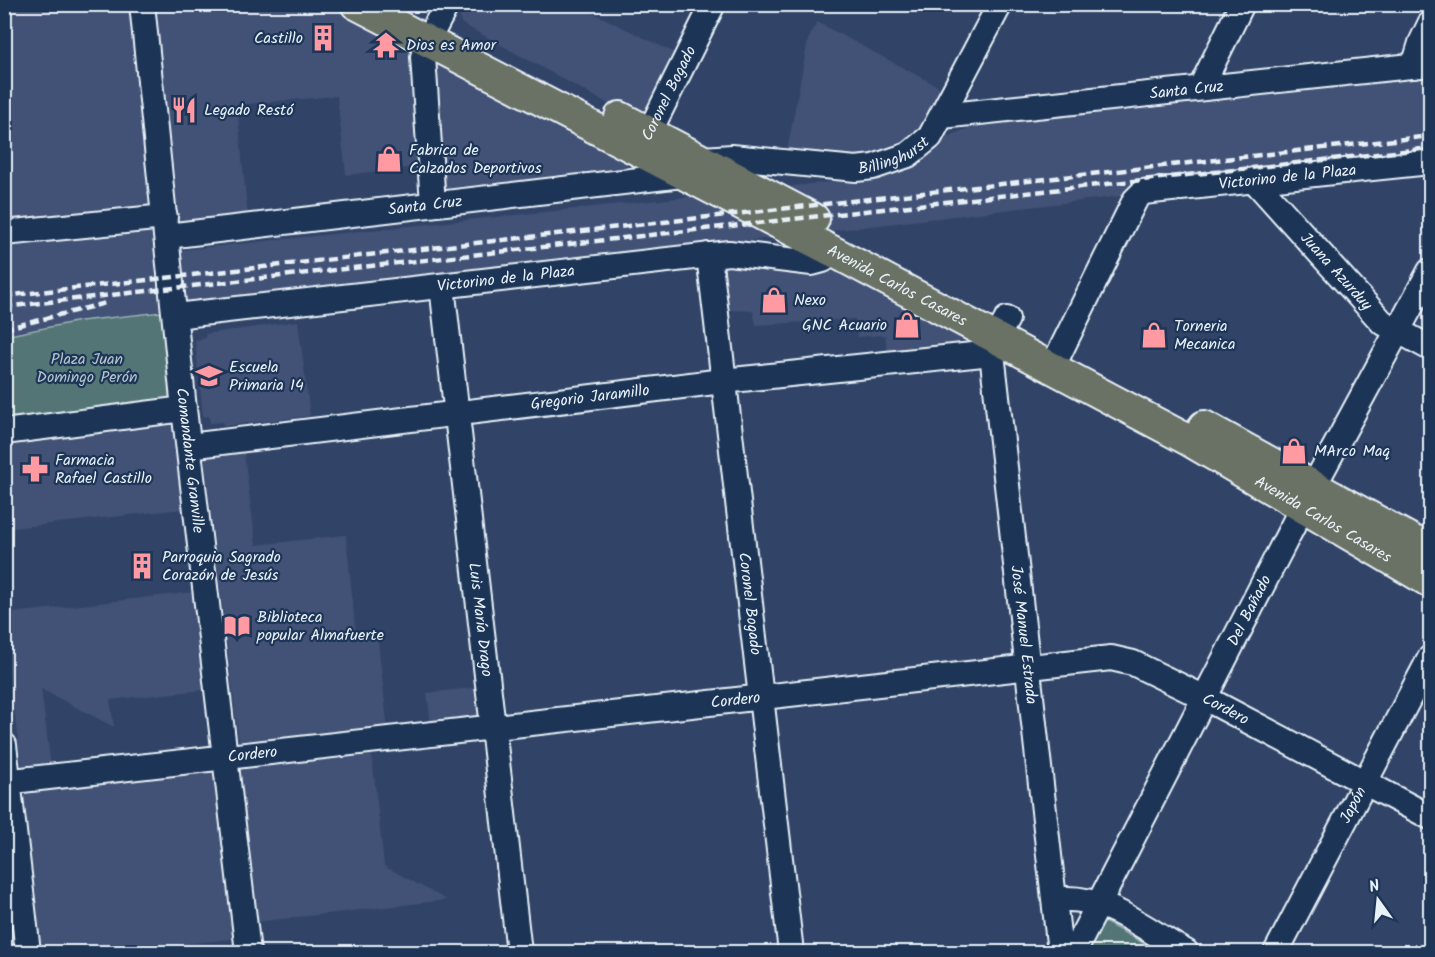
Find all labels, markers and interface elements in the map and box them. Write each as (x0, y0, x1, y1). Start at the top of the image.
building icon: Castillo (308, 23, 338, 53)
place label: Castillo (254, 26, 303, 51)
temple icon: Dios es Amor (371, 30, 401, 60)
place label: Dios es Amor (406, 33, 498, 58)
street label: Coronel Bogado (635, 41, 703, 145)
street label: Santa Cruz (1148, 74, 1225, 106)
restaurant icon: Legado Restó (169, 95, 199, 125)
place label: Legado Restó (204, 98, 294, 123)
street label: Billinghurst (857, 129, 935, 181)
place label: Fabrica de Calzados Deportivos (409, 138, 542, 181)
shop icon: Fabrica de Calzados Deportivos (374, 144, 404, 174)
street label: Victorino de la Plaza (1217, 157, 1358, 197)
street label: Santa Cruz (387, 189, 464, 222)
street label: Juana Azurduy (1294, 227, 1379, 317)
street label: Avenida Carlos Casares (823, 238, 972, 333)
street label: Victorino de la Plaza (436, 258, 576, 299)
shop icon: Nexo (759, 285, 789, 315)
place label: Nexo (794, 288, 826, 313)
shop icon: GNC Acuario (892, 310, 922, 340)
place label: GNC Acuario (802, 313, 887, 338)
place label: Torneria Mecanica (1174, 314, 1235, 357)
shop icon: Torneria Mecanica (1139, 320, 1169, 350)
park label: Plaza Juan Domingo Perón (37, 347, 137, 390)
place label: Escuela Primaria 14 (229, 355, 304, 398)
school or university icon: Escuela Primaria 14 (194, 361, 224, 391)
street label: Gregorio Jaramillo (529, 378, 651, 417)
street label: Comandante Granville (169, 387, 211, 535)
shop icon: MArco Maq (1279, 436, 1309, 466)
place label: MArco Maq (1314, 439, 1390, 464)
place label: Farmacia Rafael Castillo (55, 448, 152, 491)
pharmacy icon: Farmacia Rafael Castillo (20, 454, 50, 484)
street label: Avenida Carlos Casares (1250, 469, 1397, 569)
place label: Parroquia Sagrado Corazón de Jesús (162, 545, 281, 588)
building icon: Parroquia Sagrado Corazón de Jesús (127, 551, 157, 581)
street label: Coronel Bogado (732, 551, 768, 656)
street label: Luis María Drago (462, 561, 500, 678)
street label: José Manuel Estrada (1004, 564, 1044, 706)
street label: Del Bañado (1221, 571, 1278, 650)
place label: Biblioteca popular Almafuerte (256, 605, 384, 648)
library icon: Biblioteca popular Almafuerte (222, 611, 252, 641)
street label: Cordero (709, 685, 762, 715)
street label: Cordero (1198, 686, 1254, 732)
street label: Cordero (226, 739, 279, 769)
street label: Japón (1333, 782, 1373, 828)
north arrow (1348, 870, 1408, 930)
text: N (1366, 874, 1383, 900)

